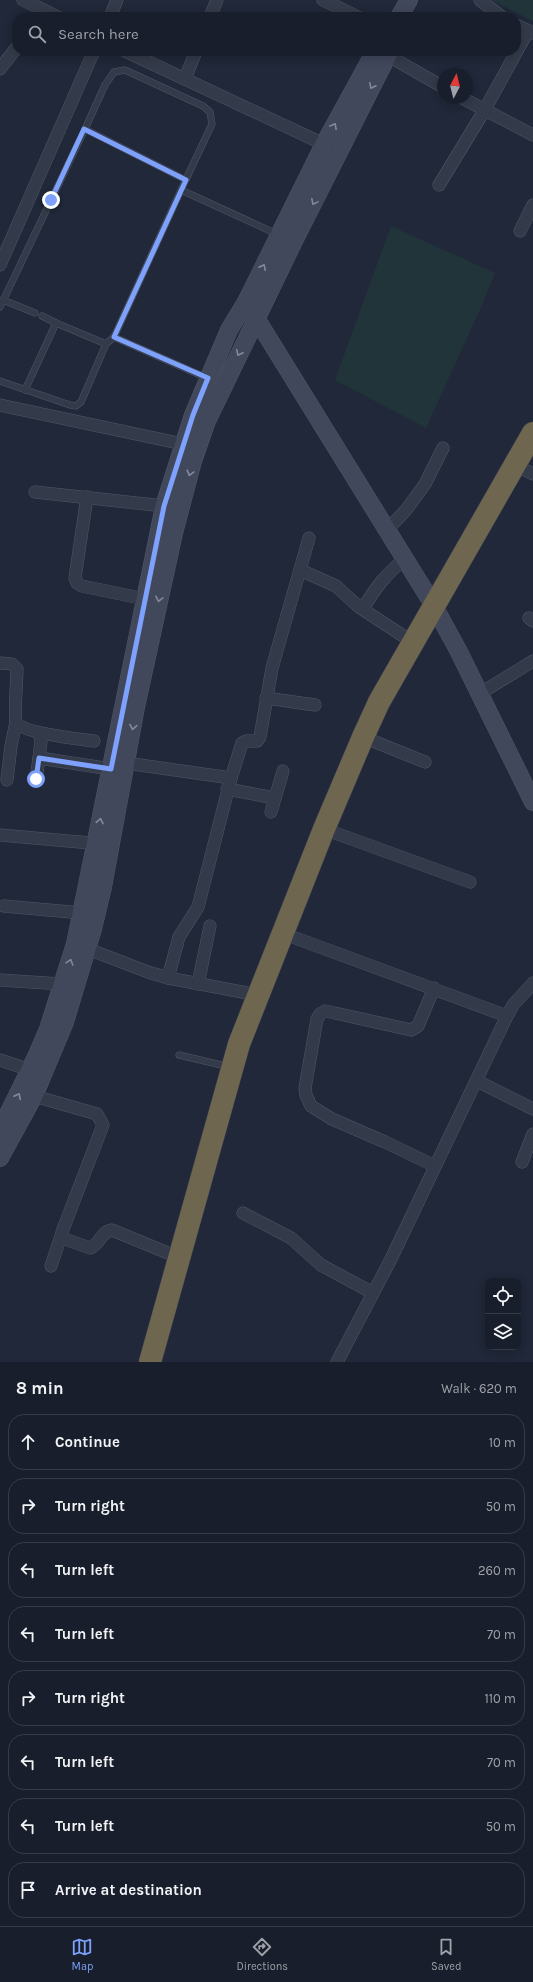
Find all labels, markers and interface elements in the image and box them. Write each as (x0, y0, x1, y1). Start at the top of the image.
search box (12, 12, 521, 56)
icon: search (26, 23, 48, 45)
text: Search here (58, 25, 139, 43)
north arrow (437, 68, 473, 104)
one-way arrow (369, 82, 377, 89)
one-way arrow (330, 122, 337, 130)
route end (42, 191, 60, 209)
one-way arrow (311, 198, 319, 205)
one-way arrow (258, 263, 266, 271)
one-way arrow (236, 349, 244, 356)
one-way arrow (186, 469, 195, 476)
one-way arrow (156, 596, 164, 603)
one-way arrow (129, 724, 137, 730)
route start (27, 770, 45, 788)
one-way arrow (95, 818, 103, 824)
one-way arrow (65, 958, 74, 965)
one-way arrow (13, 1092, 21, 1100)
map controls (485, 1278, 521, 1350)
button: locate (485, 1278, 521, 1314)
button: layers (485, 1314, 521, 1350)
text: 8 min (16, 1378, 64, 1398)
text: Walk · 620 m (441, 1381, 517, 1396)
icon: ahead (17, 1431, 39, 1453)
text: Continue (55, 1433, 120, 1451)
text: 10 m (489, 1435, 516, 1450)
icon: right (17, 1495, 39, 1517)
text: Turn right (55, 1497, 125, 1515)
text: 50 m (486, 1499, 516, 1514)
icon: left (17, 1559, 39, 1581)
text: Turn left (55, 1561, 114, 1579)
text: 260 m (478, 1563, 516, 1578)
icon: left (17, 1623, 39, 1645)
text: Turn left (55, 1625, 114, 1643)
text: 70 m (487, 1627, 516, 1642)
icon: right (17, 1687, 39, 1709)
text: Turn right (55, 1689, 125, 1707)
text: 110 m (484, 1691, 516, 1706)
icon: left (17, 1751, 39, 1773)
text: Turn left (55, 1753, 114, 1771)
text: 70 m (487, 1755, 516, 1770)
icon: left (17, 1815, 39, 1837)
text: Turn left (55, 1817, 114, 1835)
text: 50 m (486, 1819, 516, 1834)
icon: arrive (17, 1879, 39, 1901)
text: Arrive at destination (55, 1881, 202, 1899)
tab: Map (71, 1936, 93, 1973)
tab: Directions (236, 1936, 288, 1973)
tab: Saved (431, 1936, 462, 1973)

